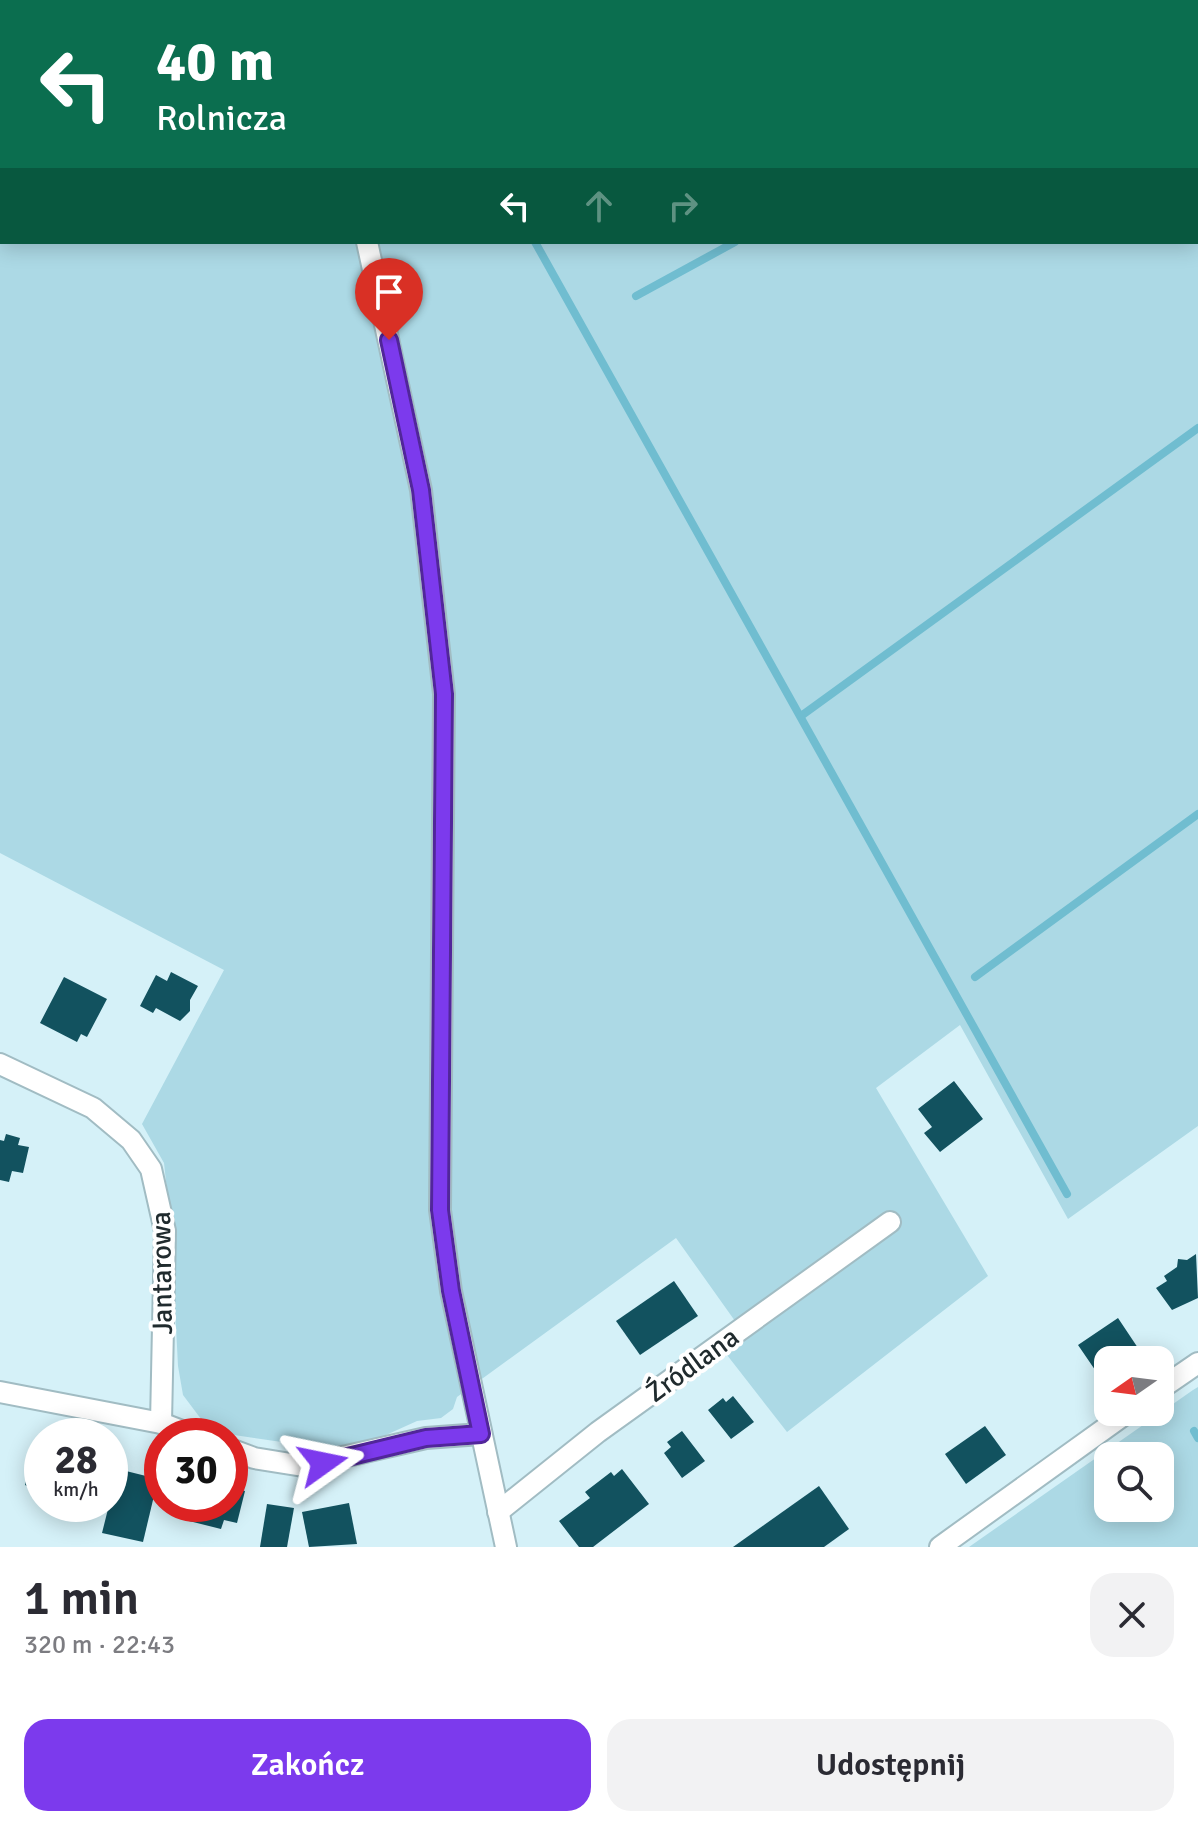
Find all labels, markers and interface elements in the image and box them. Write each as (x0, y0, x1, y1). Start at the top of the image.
text: 40 m (156, 27, 274, 96)
icon: left (24, 32, 128, 136)
text: Rolnicza (156, 96, 287, 141)
icon: left (493, 184, 537, 228)
icon: ahead (577, 184, 621, 228)
icon: right (661, 184, 705, 228)
pin (355, 258, 423, 340)
icon: arrive (367, 270, 411, 314)
street label: Jantarowa (144, 1211, 180, 1335)
street label: Źródlana (640, 1320, 746, 1410)
north arrow (1094, 1346, 1174, 1426)
map controls (1094, 1346, 1174, 1522)
speed limit sign: 30 (144, 1418, 248, 1522)
position arrow (281, 1421, 365, 1505)
text: 28 (54, 1435, 98, 1485)
button: search (1094, 1442, 1174, 1522)
text: km/h (53, 1477, 99, 1502)
text: 1 min (24, 1569, 139, 1628)
button: close (1090, 1573, 1174, 1657)
text: 320 m · 22:43 (24, 1629, 175, 1661)
button: Zakończ (24, 1719, 591, 1811)
button: Udostępnij (607, 1719, 1174, 1811)

